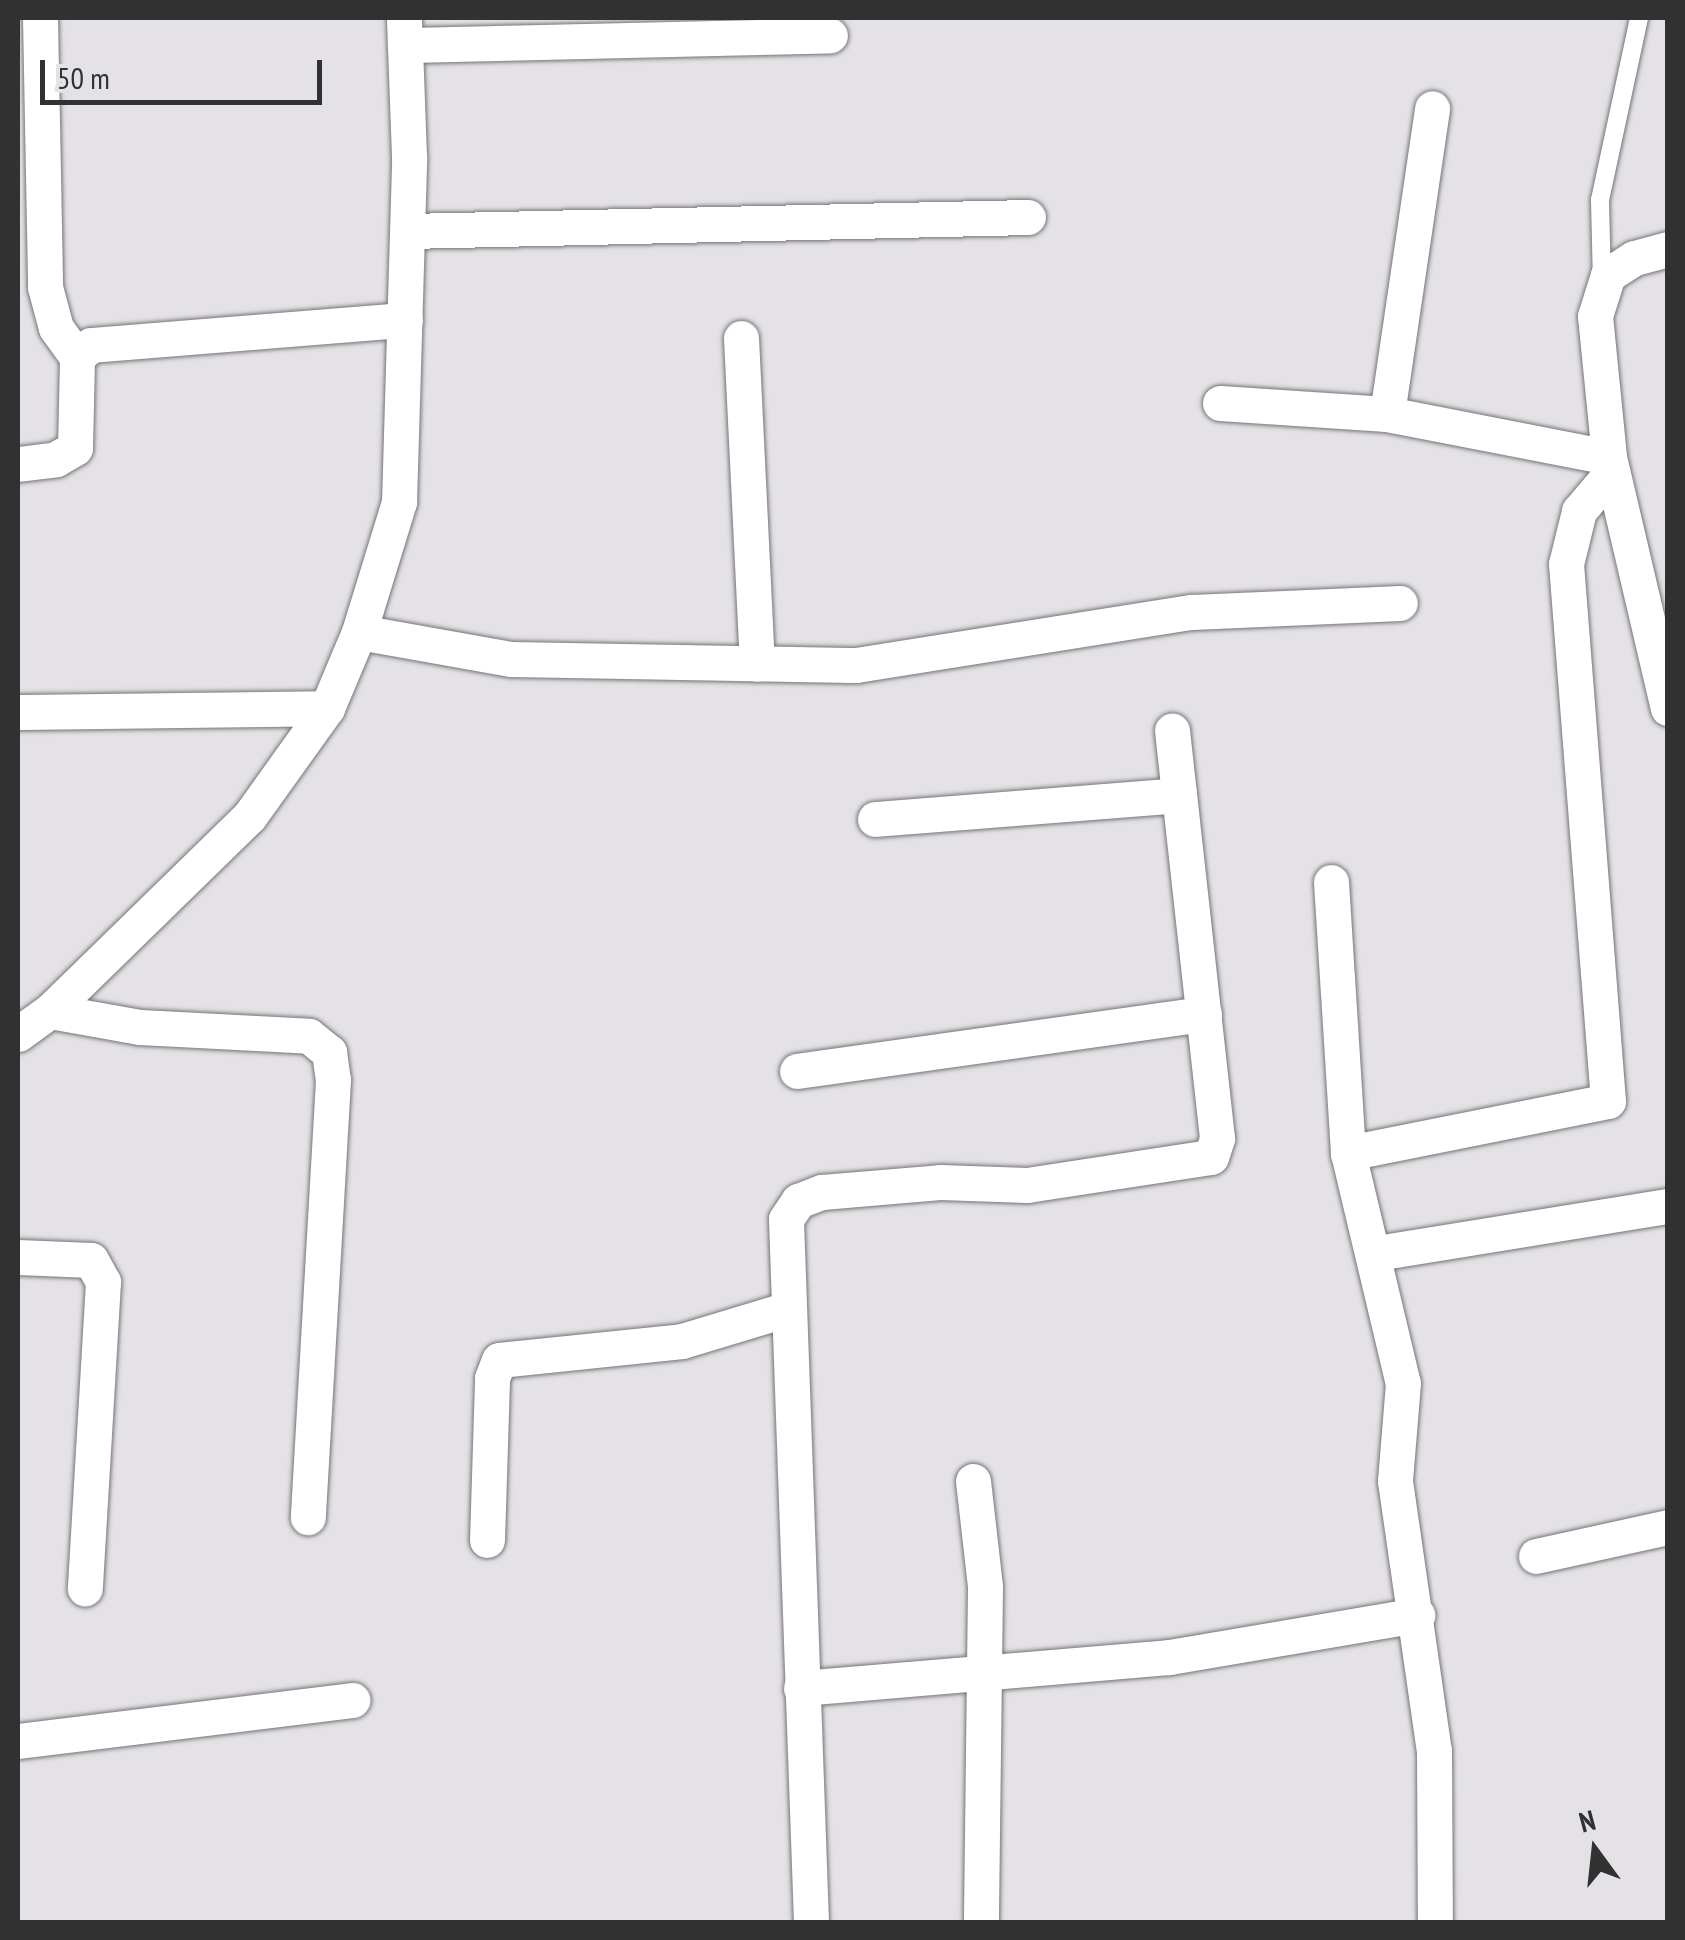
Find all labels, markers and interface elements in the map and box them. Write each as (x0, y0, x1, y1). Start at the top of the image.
scale bar (45, 40, 328, 102)
text: 50 m (57, 58, 110, 97)
north arrow (1545, 1800, 1645, 1900)
text: N (1575, 1801, 1599, 1840)

